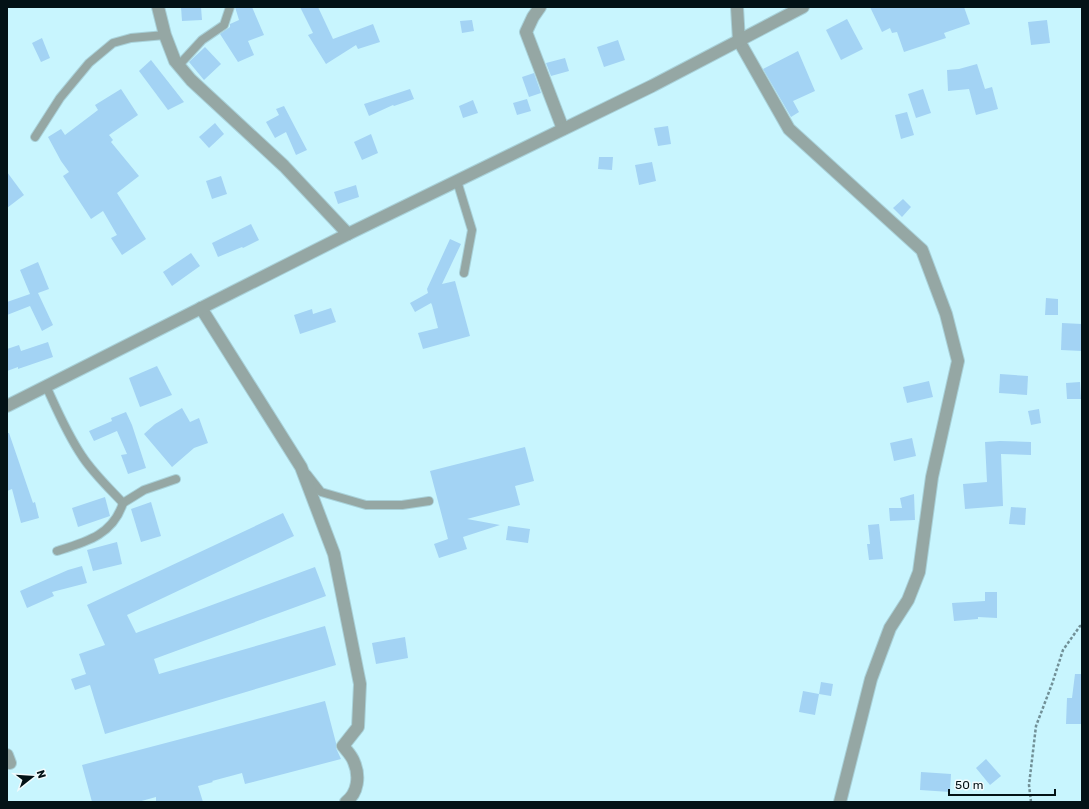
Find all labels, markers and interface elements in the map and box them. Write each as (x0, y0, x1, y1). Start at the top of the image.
north arrow (12, 757, 52, 797)
text: N (34, 769, 48, 780)
scale bar (949, 771, 1055, 797)
text: 50 m (955, 778, 983, 792)

